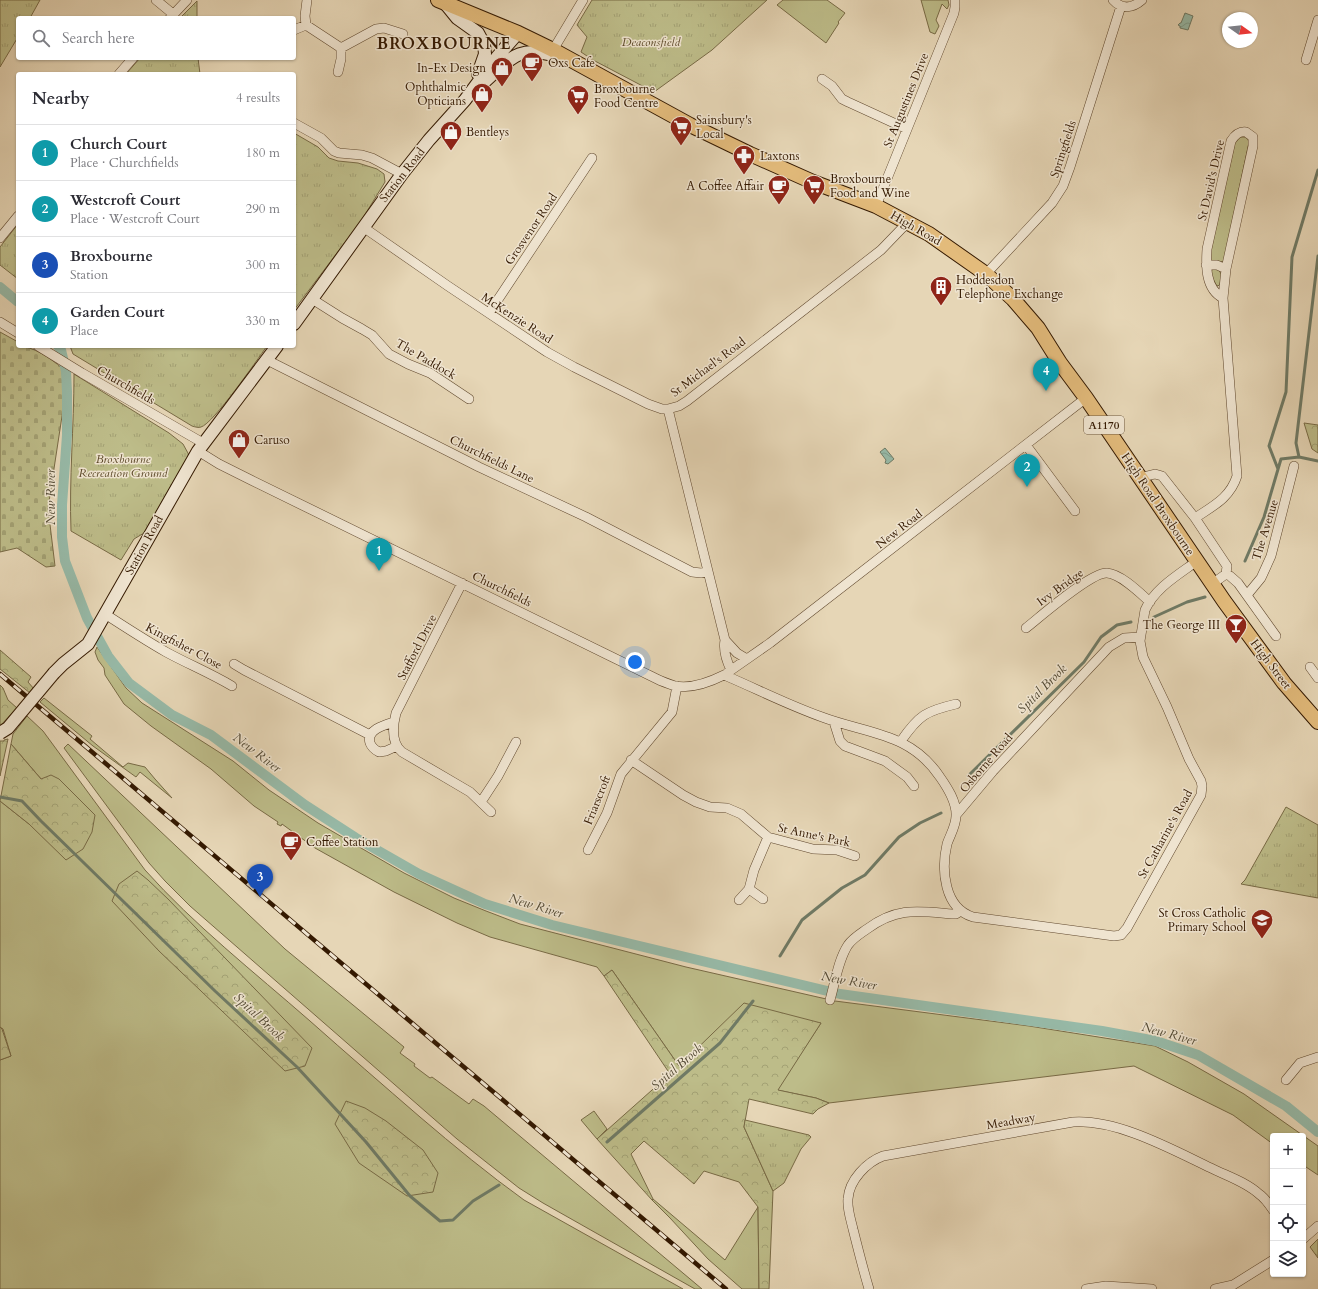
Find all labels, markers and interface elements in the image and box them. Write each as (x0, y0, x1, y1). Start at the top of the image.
north arrow (1222, 12, 1258, 48)
search box (16, 16, 296, 60)
icon: search (30, 27, 52, 49)
text: Search here (62, 28, 135, 48)
district label: BROXBOURNE (377, 33, 511, 55)
park label: Deaconsfield (622, 34, 682, 50)
cafe icon: Oxs Cafe (519, 50, 545, 83)
street label: St Augustines Drive (880, 50, 932, 150)
shop icon: In-Ex Design (489, 55, 515, 88)
place label: Oxs Cafe (548, 55, 595, 71)
place label: In-Ex Design (417, 60, 486, 76)
place label: Ophthalmic Opticians (405, 79, 467, 109)
shop icon: Ophthalmic Opticians (469, 81, 495, 114)
place label: Broxbourne Food Centre (594, 81, 658, 111)
supermarket icon: Broxbourne Food Centre (565, 83, 591, 116)
text: Nearby (32, 87, 89, 110)
text: 4 results (236, 89, 280, 107)
place label: Sainsbury's Local (696, 112, 752, 142)
supermarket icon: Sainsbury's Local (668, 114, 694, 147)
street label: Springfields (1046, 118, 1080, 180)
shop icon: Bentleys (438, 119, 464, 152)
place label: Bentleys (466, 124, 509, 140)
text: Church Court (70, 134, 167, 154)
street label: St David's Drive (1194, 138, 1228, 222)
pharmacy icon: Laxtons (731, 143, 757, 176)
text: 1 (42, 144, 48, 162)
text: 180 m (246, 144, 280, 162)
street label: Station Road (376, 144, 429, 206)
place label: Laxtons (760, 148, 800, 164)
text: Place · Churchfields (70, 154, 179, 172)
place label: Broxbourne Food and Wine (830, 171, 910, 201)
cafe icon: A Coffee Affair (766, 173, 792, 206)
supermarket icon: Broxbourne Food and Wine (801, 173, 827, 206)
place label: A Coffee Affair (687, 178, 765, 194)
text: Westcroft Court (70, 190, 180, 210)
street label: Grosvenor Road (501, 190, 561, 268)
text: 2 (42, 200, 48, 218)
text: 290 m (246, 200, 280, 218)
street label: High Road (888, 207, 945, 249)
text: Place · Westcroft Court (70, 210, 200, 228)
text: Broxbourne (70, 246, 153, 266)
text: 3 (42, 256, 48, 274)
text: 300 m (246, 256, 280, 274)
text: Station (70, 266, 108, 284)
place label: Hoddesdon Telephone Exchange (956, 272, 1063, 302)
building icon: Hoddesdon Telephone Exchange (928, 274, 954, 307)
street label: McKenzie Road (478, 289, 556, 347)
text: Garden Court (70, 302, 165, 322)
text: 4 (42, 312, 48, 330)
text: 330 m (246, 312, 280, 330)
text: Place (70, 322, 98, 340)
street label: St Michael's Road (667, 333, 749, 400)
street label: The Paddock (393, 335, 460, 383)
pin: 4 (1033, 358, 1059, 391)
street label: Churchfields (94, 362, 158, 408)
road number: A1170 (1084, 416, 1124, 434)
shop icon: Caruso (226, 427, 252, 460)
place label: Caruso (254, 432, 290, 448)
street label: Churchfields Lane (447, 432, 537, 486)
street label: High Road Broxbourne (1118, 449, 1198, 559)
park label: Broxbourne Recreation Ground (79, 451, 169, 481)
pin: 2 (1014, 454, 1040, 487)
water label: New River (42, 468, 60, 525)
street label: The Avenue (1248, 498, 1282, 562)
street label: New Road (872, 505, 926, 552)
street label: Station Road (121, 512, 167, 577)
pin: 1 (366, 538, 392, 571)
street label: Ivy Bridge (1033, 565, 1087, 609)
street label: Churchfields (470, 568, 534, 610)
street label: Stafford Drive (394, 611, 440, 683)
bar icon: The George III (1223, 612, 1249, 645)
place label: The George III (1142, 617, 1220, 633)
street label: Kingfisher Close (143, 619, 225, 673)
street label: High Street (1247, 636, 1295, 692)
your location (625, 652, 645, 672)
water label: Spital Brook (1013, 660, 1071, 718)
water label: New River (229, 729, 285, 777)
street label: Osborne Road (956, 730, 1017, 796)
street label: Friarscroft (580, 773, 614, 827)
street label: St Catharine's Road (1134, 786, 1196, 881)
street label: St Anne's Park (776, 820, 852, 851)
cafe icon: Coffee Station (278, 829, 304, 862)
place label: Coffee Station (306, 834, 379, 850)
pin: 3 (247, 864, 273, 897)
water label: New River (507, 889, 566, 923)
place label: St Cross Catholic Primary School (1159, 905, 1247, 935)
school or university icon: St Cross Catholic Primary School (1249, 907, 1275, 940)
water label: New River (820, 967, 879, 995)
water label: Spital Brook (230, 989, 289, 1046)
water label: New River (1140, 1018, 1199, 1050)
water label: Spital Brook (647, 1039, 707, 1095)
street label: Meadway (985, 1109, 1037, 1133)
map controls (1270, 1133, 1306, 1277)
button: + (1270, 1133, 1306, 1169)
button: − (1270, 1169, 1306, 1205)
button: locate (1270, 1205, 1306, 1241)
button: layers (1270, 1241, 1306, 1277)

